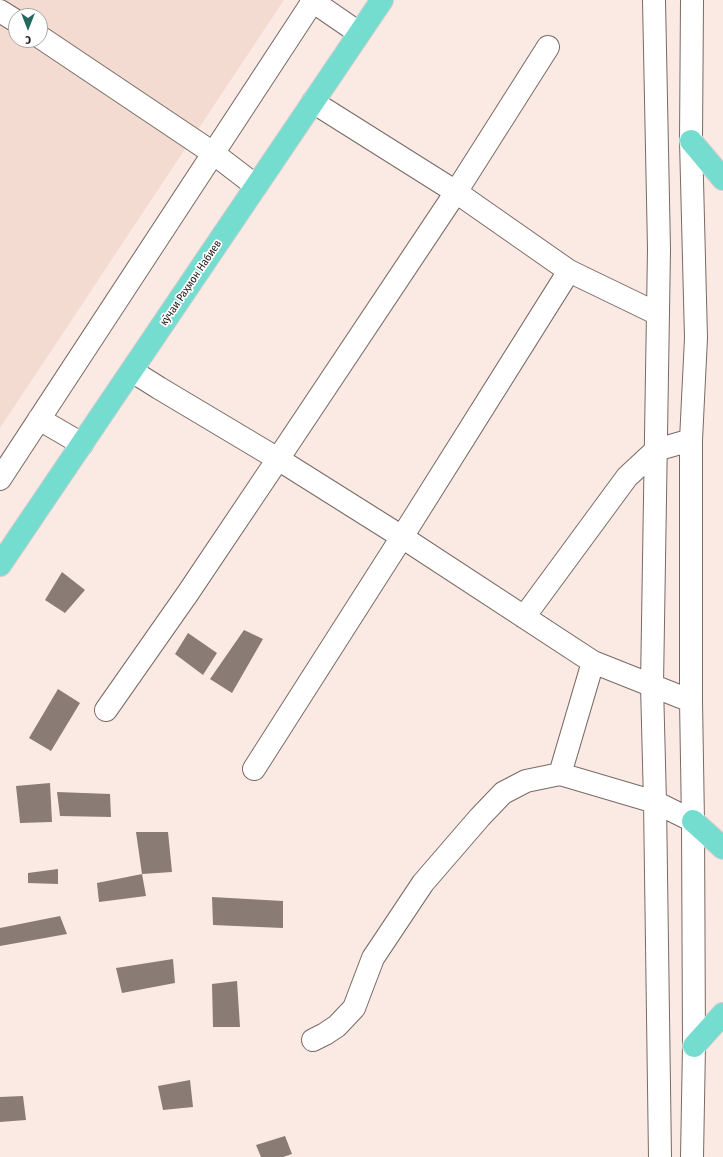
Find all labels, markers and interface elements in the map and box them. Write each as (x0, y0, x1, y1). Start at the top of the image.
north arrow (8, 8, 48, 48)
text: С (25, 33, 31, 46)
street label: кӯчаи Раҳмон Набиев (157, 238, 225, 328)

